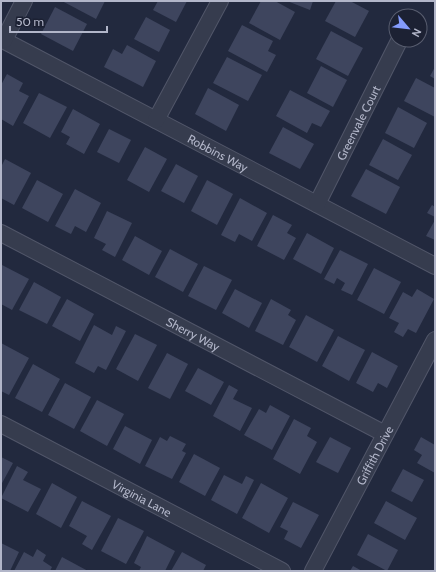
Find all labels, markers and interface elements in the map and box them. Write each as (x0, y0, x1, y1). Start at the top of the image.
scale bar (10, 8, 107, 34)
north arrow (388, 8, 428, 48)
text: 50 m (16, 14, 44, 29)
text: N (409, 26, 425, 39)
street label: Greenvale Court (333, 83, 383, 163)
street label: Robbins Way (185, 131, 251, 175)
street label: Sherry Way (164, 313, 223, 354)
street label: Griffith Drive (352, 423, 396, 487)
street label: Virginia Lane (109, 476, 174, 519)

